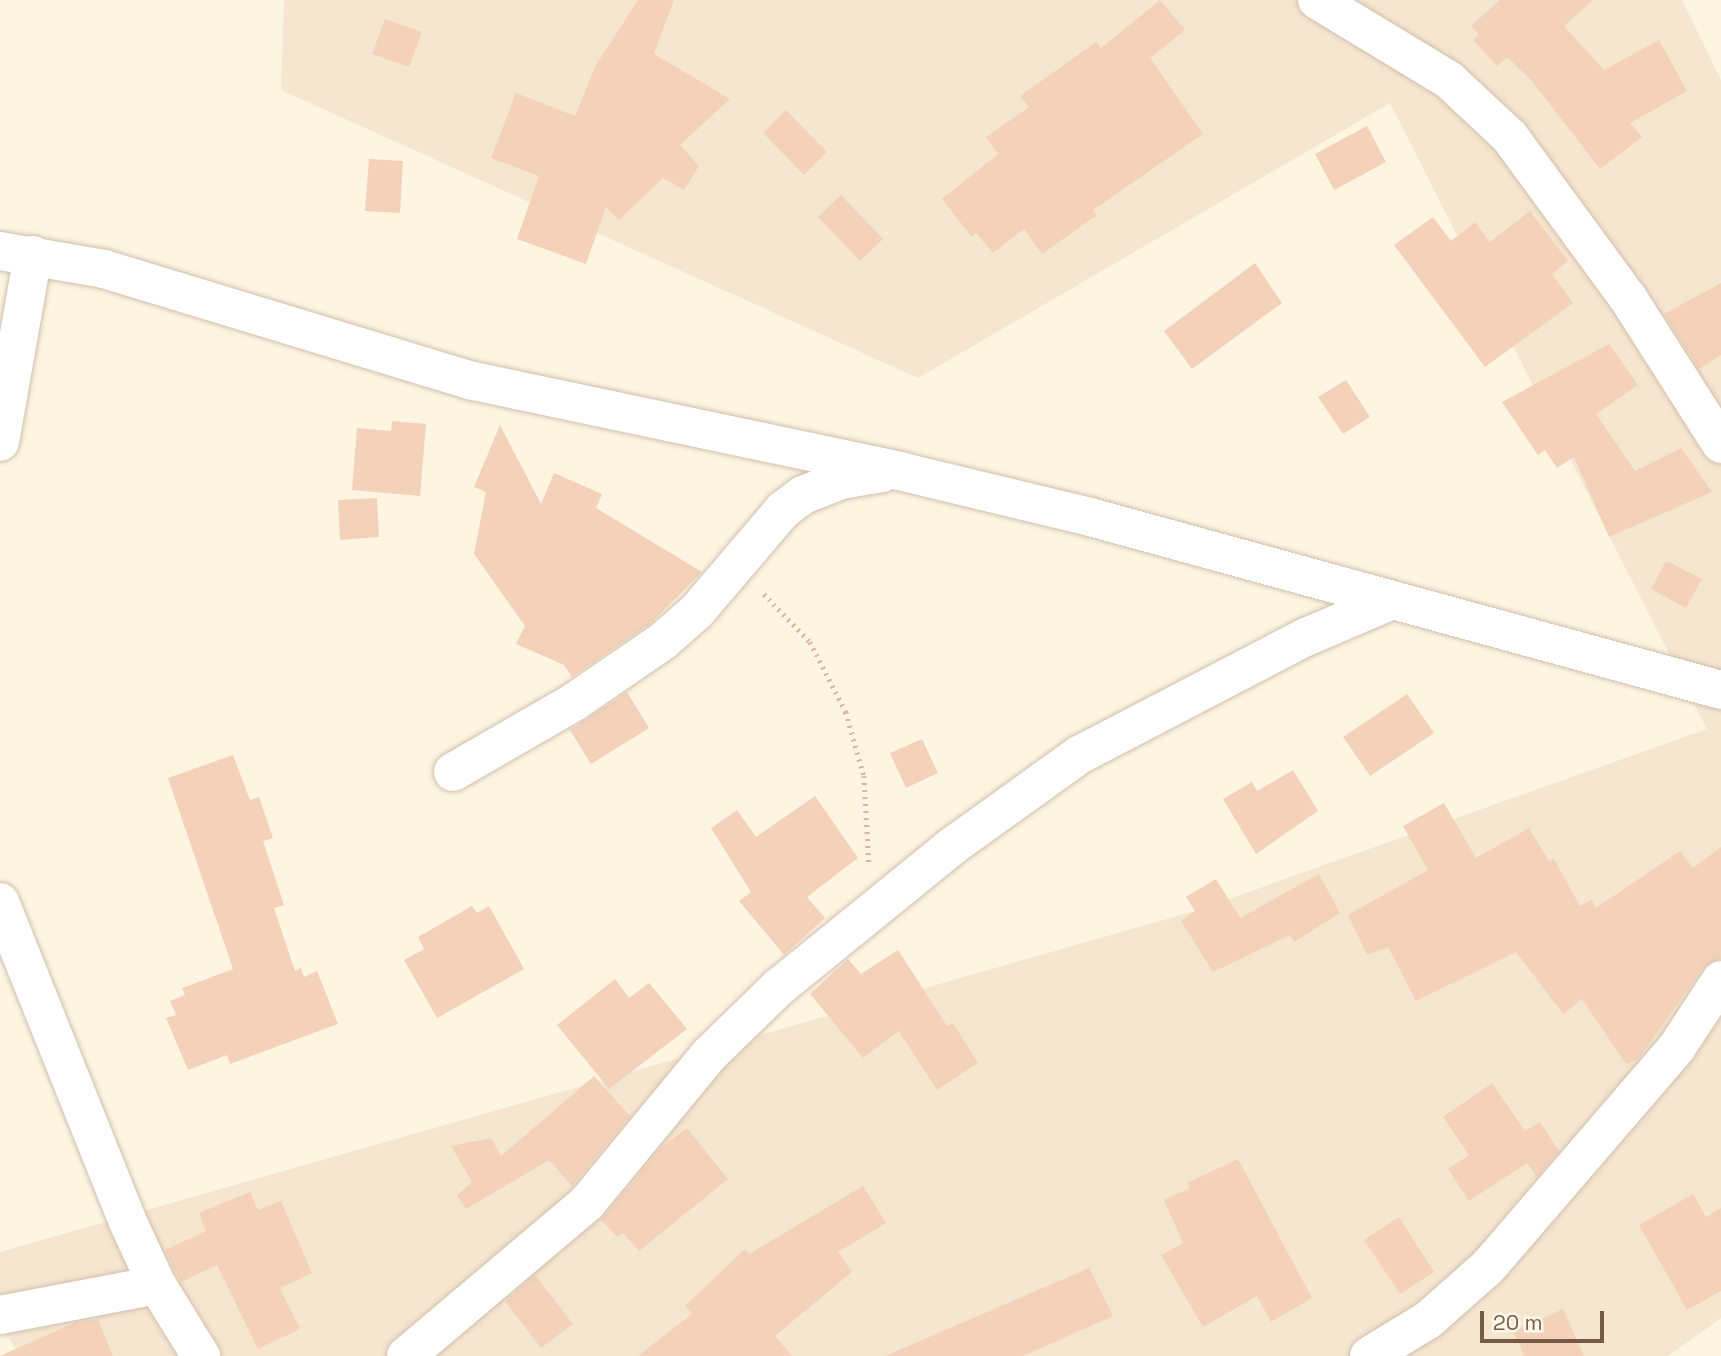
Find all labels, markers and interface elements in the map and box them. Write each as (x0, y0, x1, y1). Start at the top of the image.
scale bar (1483, 1296, 1607, 1340)
text: 20 m (1493, 1309, 1543, 1336)

